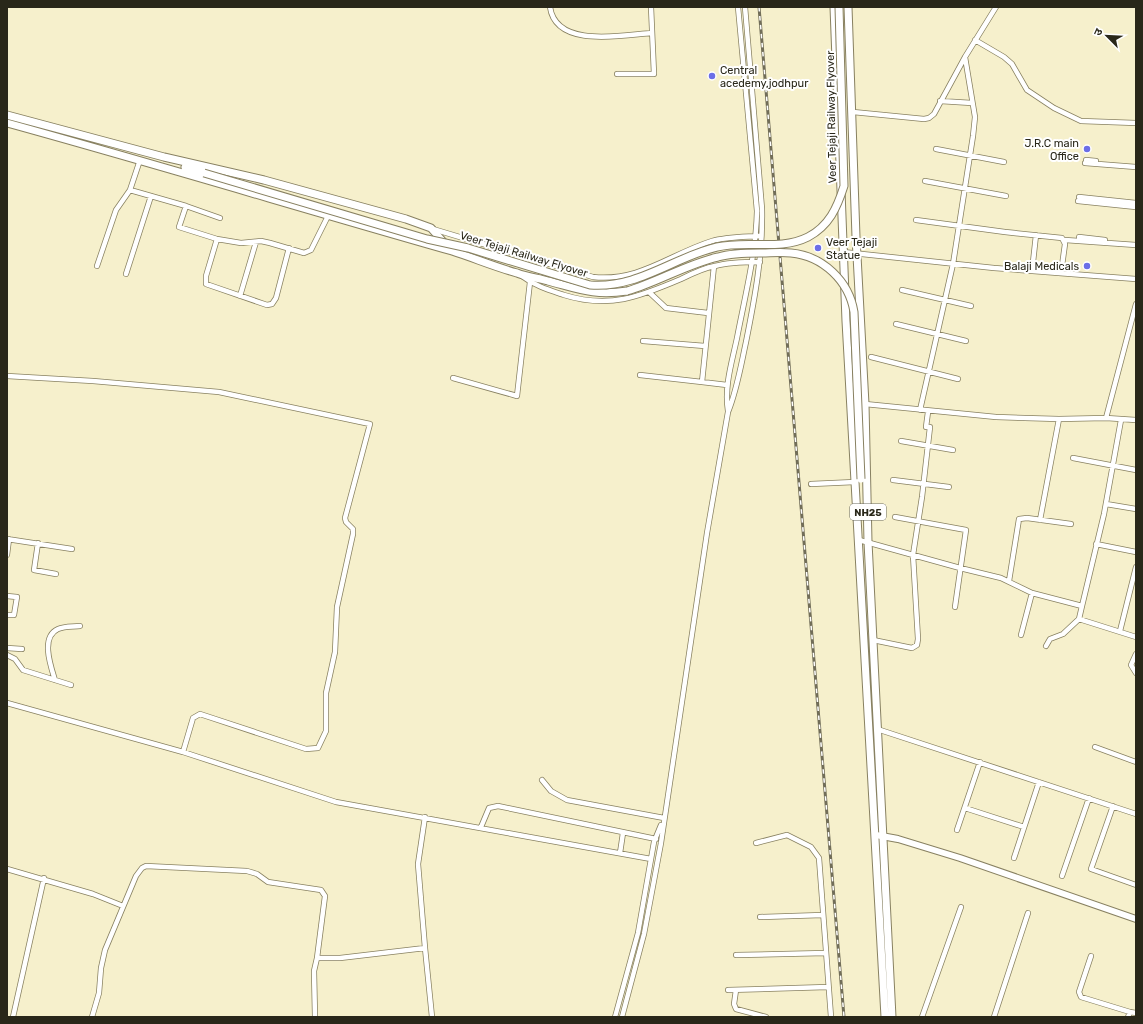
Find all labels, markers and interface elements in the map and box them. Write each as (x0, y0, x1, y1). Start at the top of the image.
north arrow (1087, 16, 1127, 56)
text: उ (1091, 26, 1106, 38)
street label: Veer Tejaji Railway Flyover (824, 50, 839, 184)
place label: Central acedemy,jodhpur (720, 64, 809, 90)
marker: Central acedemy,jodhpur (707, 71, 717, 81)
place label: J.R.C main Office (1025, 137, 1079, 163)
marker: J.R.C main Office (1082, 144, 1092, 154)
street label: Veer Tejaji Railway Flyover (458, 229, 590, 280)
place label: Veer Tejaji Statue (826, 236, 877, 262)
marker: Veer Tejaji Statue (813, 243, 823, 253)
place label: Balaji Medicals (1004, 260, 1079, 273)
marker: Balaji Medicals (1082, 261, 1092, 271)
road number: NH25 (850, 504, 886, 520)

